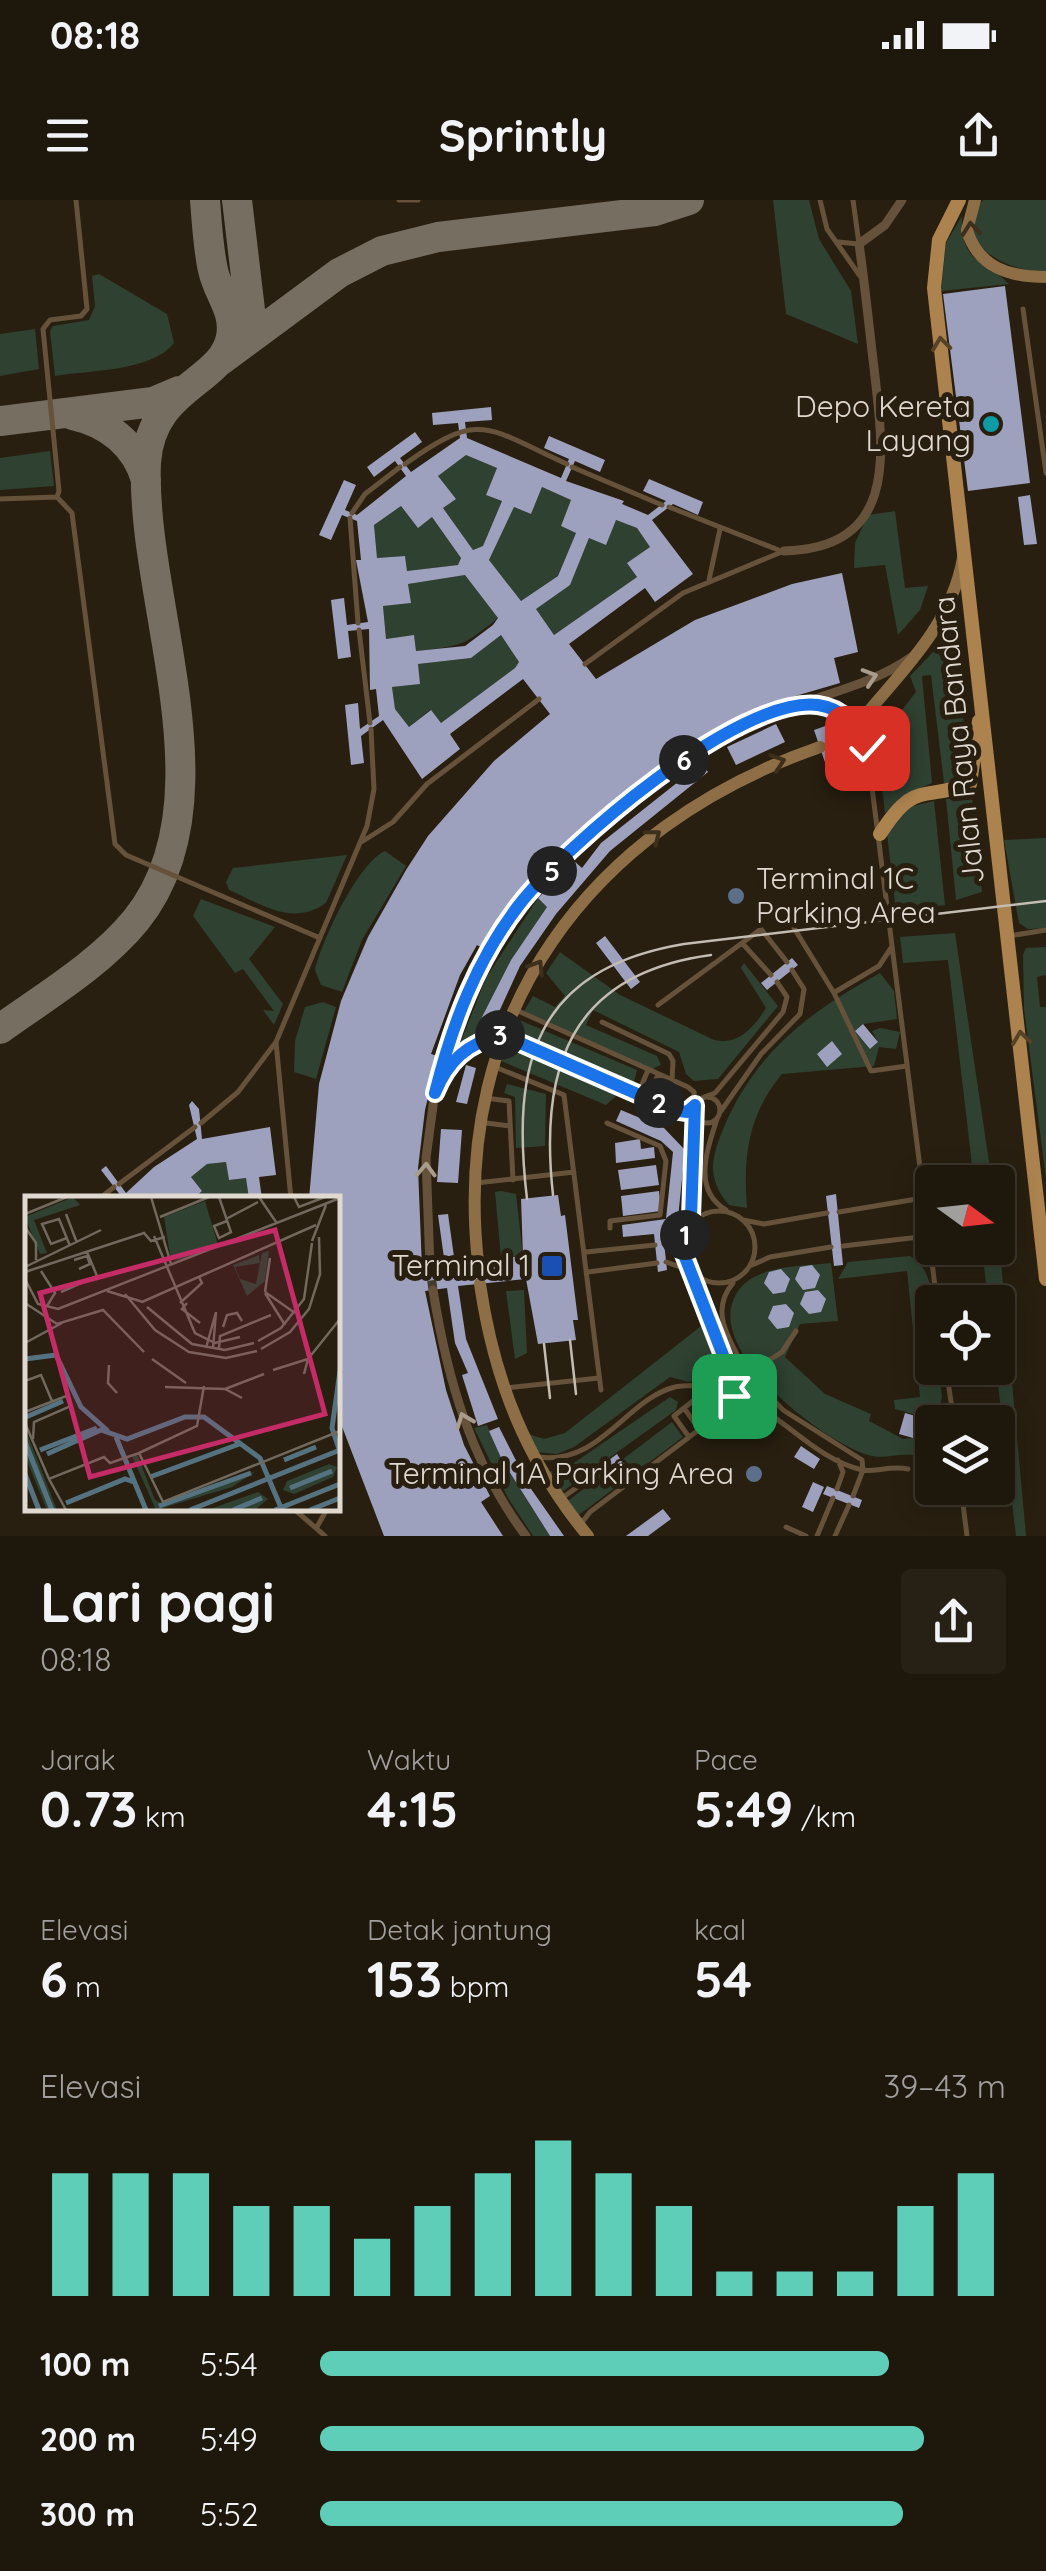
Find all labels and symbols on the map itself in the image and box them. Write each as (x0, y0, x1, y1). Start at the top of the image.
one-way arrow (961, 221, 982, 237)
one-way arrow (931, 336, 952, 352)
place label: Depo Kereta Layang (795, 387, 971, 459)
marker: Depo Kereta Layang (980, 413, 1002, 435)
street label: Jalan Raya Bandara (924, 595, 992, 886)
one-way arrow (861, 669, 878, 689)
pin (825, 706, 910, 791)
pin: 6 (659, 735, 709, 785)
one-way arrow (769, 753, 786, 773)
one-way arrow (643, 831, 661, 848)
pin: 5 (527, 846, 577, 896)
place label: Terminal 1C Parking Area (756, 859, 936, 931)
marker: Terminal 1C Parking Area (725, 885, 747, 907)
one-way arrow (524, 959, 543, 977)
pin: 3 (475, 1010, 525, 1060)
one-way arrow (1011, 1030, 1032, 1046)
pin: 2 (634, 1078, 684, 1128)
one-way arrow (415, 1161, 436, 1177)
north arrow (915, 1165, 1015, 1265)
inset map (25, 1196, 340, 1511)
pin: 1 (660, 1210, 710, 1260)
place label: Terminal 1 (391, 1246, 530, 1284)
marker: Terminal 1 (539, 1253, 565, 1279)
pin (692, 1354, 777, 1439)
one-way arrow (455, 1412, 475, 1429)
place label: Terminal 1A Parking Area (388, 1454, 734, 1492)
marker: Terminal 1A Parking Area (743, 1463, 765, 1485)

